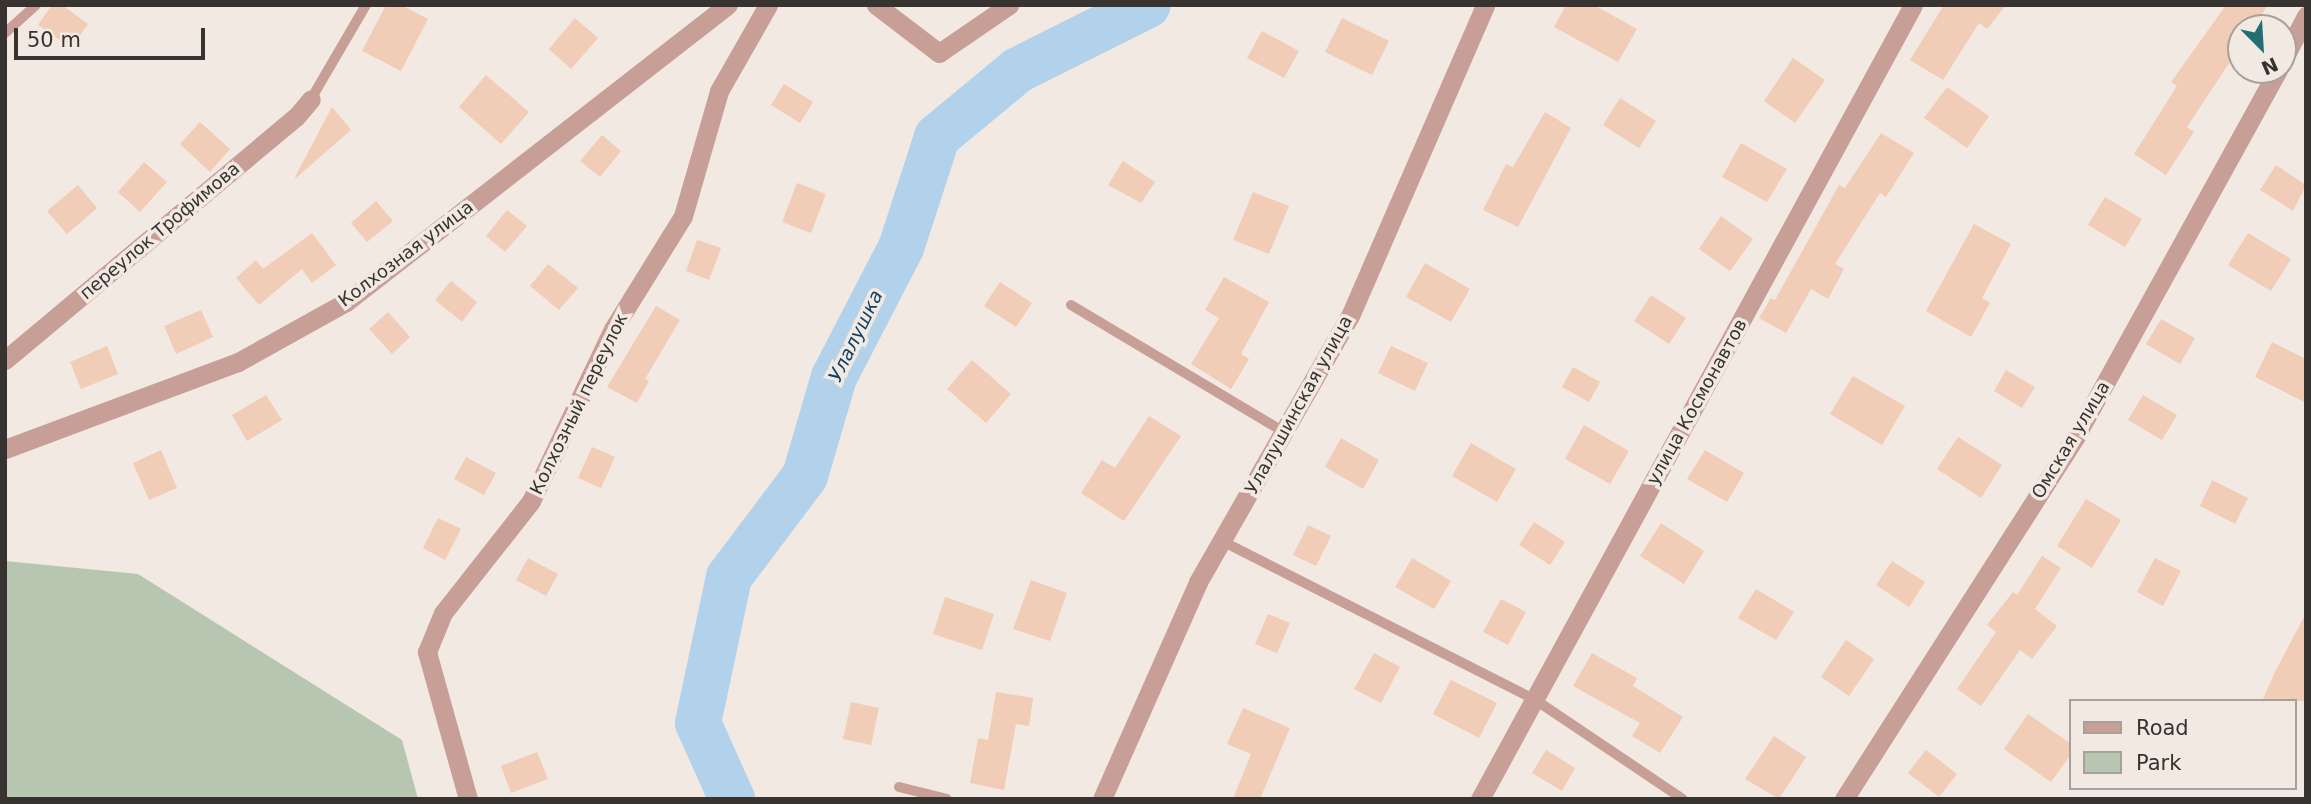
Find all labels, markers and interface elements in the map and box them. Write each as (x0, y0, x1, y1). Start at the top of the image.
scale bar (18, 14, 208, 58)
north arrow (2227, 14, 2297, 84)
text: 50 m (27, 28, 81, 52)
text: N (2258, 53, 2281, 80)
street label: переулок Трофимова (76, 158, 244, 304)
street label: Колхозная улица (334, 196, 478, 312)
water label: Улалушка (824, 286, 888, 386)
street label: Колхозный переулок (526, 310, 632, 498)
street label: Улалушинская улица (1241, 312, 1357, 498)
street label: улица Космонавтов (1642, 315, 1752, 489)
street label: Омская улица (2027, 377, 2115, 503)
legend (2070, 699, 2297, 790)
text: Road (2136, 716, 2189, 740)
text: Park (2136, 751, 2181, 775)

